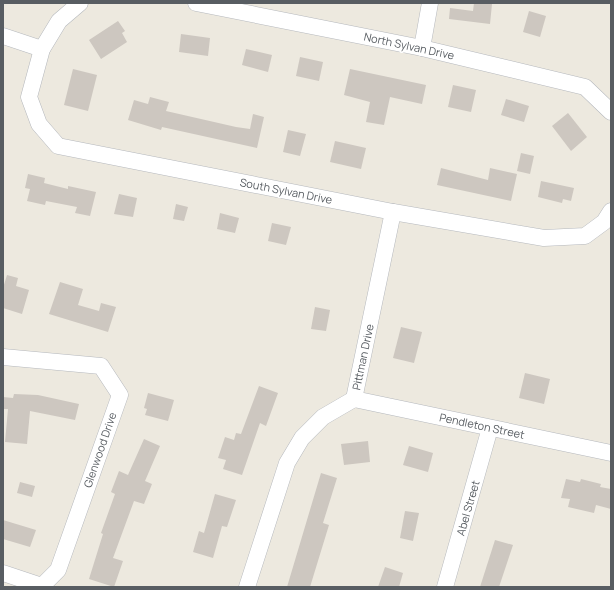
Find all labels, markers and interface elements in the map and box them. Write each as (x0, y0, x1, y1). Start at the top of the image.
street label: North Sylvan Drive (363, 29, 456, 63)
street label: South Sylvan Drive (239, 174, 334, 207)
street label: Pittman Drive (348, 322, 377, 391)
street label: Pendleton Street (438, 409, 526, 442)
street label: Glenwood Drive (80, 410, 120, 490)
street label: Abel Street (452, 478, 483, 537)

